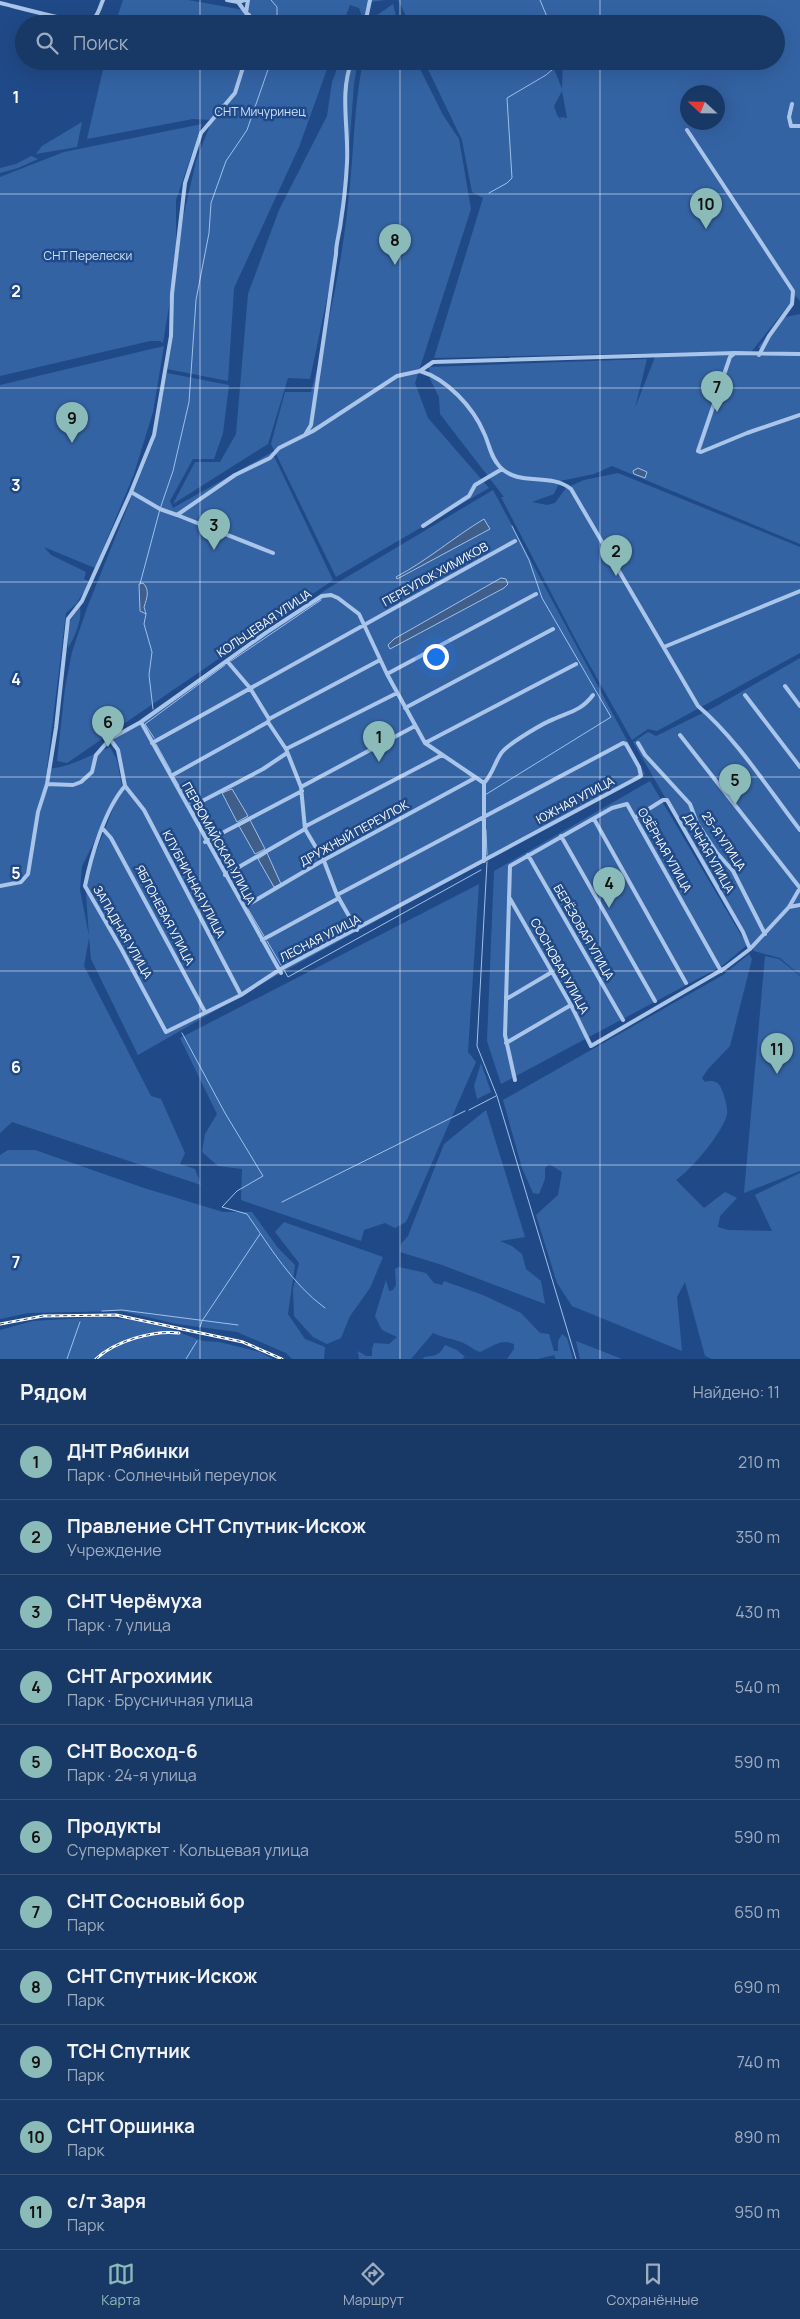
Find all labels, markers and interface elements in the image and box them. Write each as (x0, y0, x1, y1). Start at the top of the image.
search box (15, 15, 785, 70)
icon: search (33, 29, 61, 57)
text: Поиск (73, 30, 128, 56)
north arrow (680, 85, 725, 130)
text: 1 (12, 86, 20, 108)
park label: СНТ Мичуринец (214, 103, 306, 120)
pin: 10 (690, 188, 722, 229)
pin: 8 (379, 224, 411, 265)
park label: СНТ Перелески (44, 247, 132, 264)
text: 2 (11, 280, 21, 302)
pin: 7 (701, 371, 733, 412)
pin: 9 (56, 402, 88, 443)
text: 3 (11, 474, 21, 496)
pin: 3 (198, 509, 230, 550)
pin: 2 (600, 535, 632, 576)
street label: ПЕРЕУЛОК ХИМИКОВ (379, 538, 491, 610)
street label: КОЛЬЦЕВАЯ УЛИЦА (213, 585, 315, 661)
your location (423, 644, 449, 670)
text: 4 (11, 668, 21, 690)
pin: 6 (92, 706, 124, 747)
pin: 1 (363, 721, 395, 762)
pin: 5 (719, 764, 751, 805)
street label: ЮЖНАЯ УЛИЦА (533, 772, 617, 828)
street label: ПЕРВОМАЙСКАЯ УЛИЦА (178, 779, 260, 907)
street label: ДРУЖНЫЙ ПЕРЕУЛОК (296, 795, 412, 870)
street label: ОЗЁРНАЯ УЛИЦА (634, 805, 696, 896)
street label: 25-Я УЛИЦА (698, 808, 750, 874)
street label: ДАЧНАЯ УЛИЦА (679, 810, 739, 896)
street label: КЛУБНИЧНАЯ УЛИЦА (158, 827, 230, 941)
text: 5 (11, 862, 21, 884)
street label: ЯБЛОНЕВАЯ УЛИЦА (131, 862, 199, 968)
pin: 4 (593, 867, 625, 908)
street label: БЕРЁЗОВАЯ УЛИЦА (550, 881, 619, 983)
street label: ЗАПАДНАЯ УЛИЦА (89, 882, 157, 982)
street label: ЛЕСНАЯ УЛИЦА (277, 910, 364, 966)
street label: СОСНОВАЯ УЛИЦА (527, 915, 594, 1017)
pin: 11 (761, 1033, 793, 1074)
text: 6 (11, 1056, 21, 1078)
text: 7 (12, 1251, 20, 1273)
text: Рядом (20, 1378, 87, 1406)
text: Найдено: 11 (693, 1381, 780, 1403)
text: ДНТ Рябинки (67, 1438, 190, 1464)
text: 1 (32, 1451, 40, 1473)
text: 210 m (738, 1451, 780, 1473)
text: Парк · Солнечный переулок (67, 1464, 276, 1486)
text: Правление СНТ Спутник-Искож (67, 1513, 366, 1539)
text: 2 (31, 1526, 41, 1548)
text: 350 m (735, 1526, 780, 1548)
text: Учреждение (67, 1539, 162, 1561)
text: СНТ Черёмуха (67, 1588, 202, 1614)
text: 3 (31, 1601, 41, 1623)
text: 430 m (735, 1601, 780, 1623)
text: Парк · 7 улица (67, 1614, 171, 1636)
text: СНТ Агрохимик (67, 1663, 212, 1689)
text: 4 (31, 1676, 41, 1698)
text: 540 m (735, 1676, 780, 1698)
text: Парк · Брусничная улица (67, 1689, 253, 1711)
text: СНТ Восход-6 (67, 1738, 198, 1764)
text: 5 (31, 1751, 41, 1773)
text: 590 m (734, 1751, 780, 1773)
text: Парк · 24-я улица (67, 1764, 197, 1786)
text: Продукты (67, 1813, 161, 1839)
text: 6 (31, 1826, 41, 1848)
text: 590 m (734, 1826, 780, 1848)
text: Супермаркет · Кольцевая улица (67, 1839, 309, 1861)
text: СНТ Сосновый бор (67, 1888, 245, 1914)
text: 7 (32, 1901, 40, 1923)
text: 650 m (734, 1901, 780, 1923)
text: Парк (67, 1914, 104, 1936)
text: СНТ Спутник-Искож (67, 1963, 257, 1989)
text: 8 (31, 1976, 41, 1998)
text: 690 m (734, 1976, 780, 1998)
text: Парк (67, 1989, 104, 2011)
text: ТСН Спутник (67, 2038, 190, 2064)
text: 9 (31, 2051, 41, 2073)
text: 740 m (737, 2051, 780, 2073)
text: Парк (67, 2064, 104, 2086)
text: СНТ Оршинка (67, 2113, 195, 2139)
text: 10 (27, 2126, 45, 2148)
text: 890 m (734, 2126, 780, 2148)
text: Парк (67, 2139, 104, 2161)
text: с/т Заря (67, 2188, 146, 2214)
text: 11 (29, 2201, 43, 2223)
text: 950 m (734, 2201, 780, 2223)
text: Парк (67, 2214, 104, 2236)
tab: Карта (101, 2260, 140, 2309)
tab: Маршрут (343, 2260, 404, 2309)
tab: Сохранённые (607, 2260, 699, 2309)

